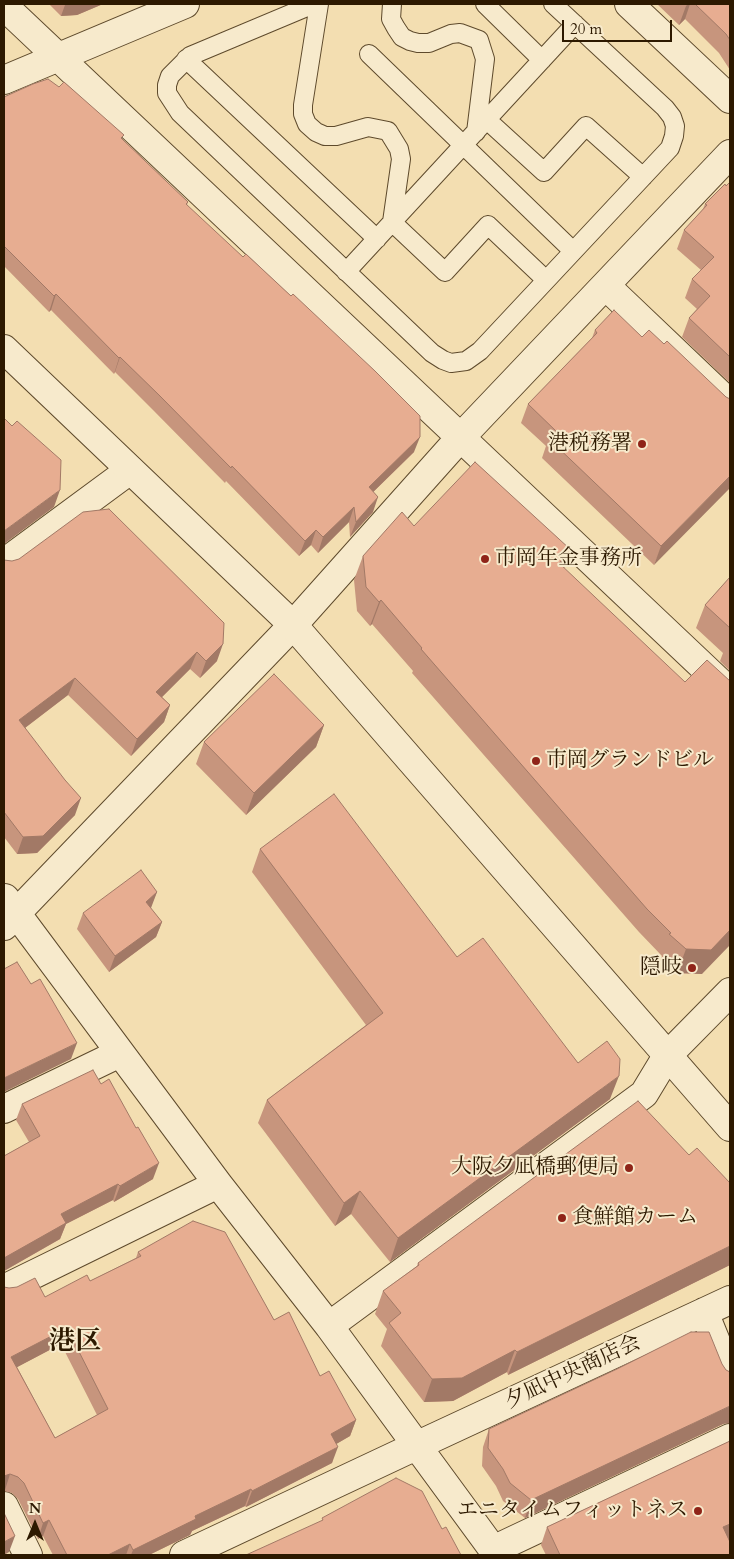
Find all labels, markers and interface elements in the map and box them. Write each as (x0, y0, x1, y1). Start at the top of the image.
scale bar (564, 10, 674, 42)
text: 20 m (570, 19, 602, 39)
place label: 港税務署 (548, 431, 632, 457)
marker: 港税務署 (636, 438, 648, 450)
place label: 市岡年金事務所 (495, 546, 642, 572)
marker: 市岡年金事務所 (479, 553, 491, 565)
place label: 市岡グランドビル (546, 748, 714, 774)
marker: 市岡グランドビル (530, 755, 542, 767)
place label: 隠岐 (640, 955, 682, 981)
marker: 隠岐 (686, 962, 698, 974)
place label: 大阪夕凪橋郵便局 (451, 1155, 619, 1181)
marker: 大阪夕凪橋郵便局 (623, 1162, 635, 1174)
place label: 食鮮館カーム (572, 1205, 698, 1231)
marker: 食鮮館カーム (556, 1212, 568, 1224)
district label: 港区 (49, 1327, 101, 1359)
street label: 夕凪中央商店会 (501, 1331, 645, 1415)
place label: エニタイムフィットネス (457, 1498, 688, 1524)
north arrow (10, 1499, 60, 1549)
text: N (29, 1499, 41, 1518)
marker: エニタイムフィットネス (692, 1505, 704, 1517)

